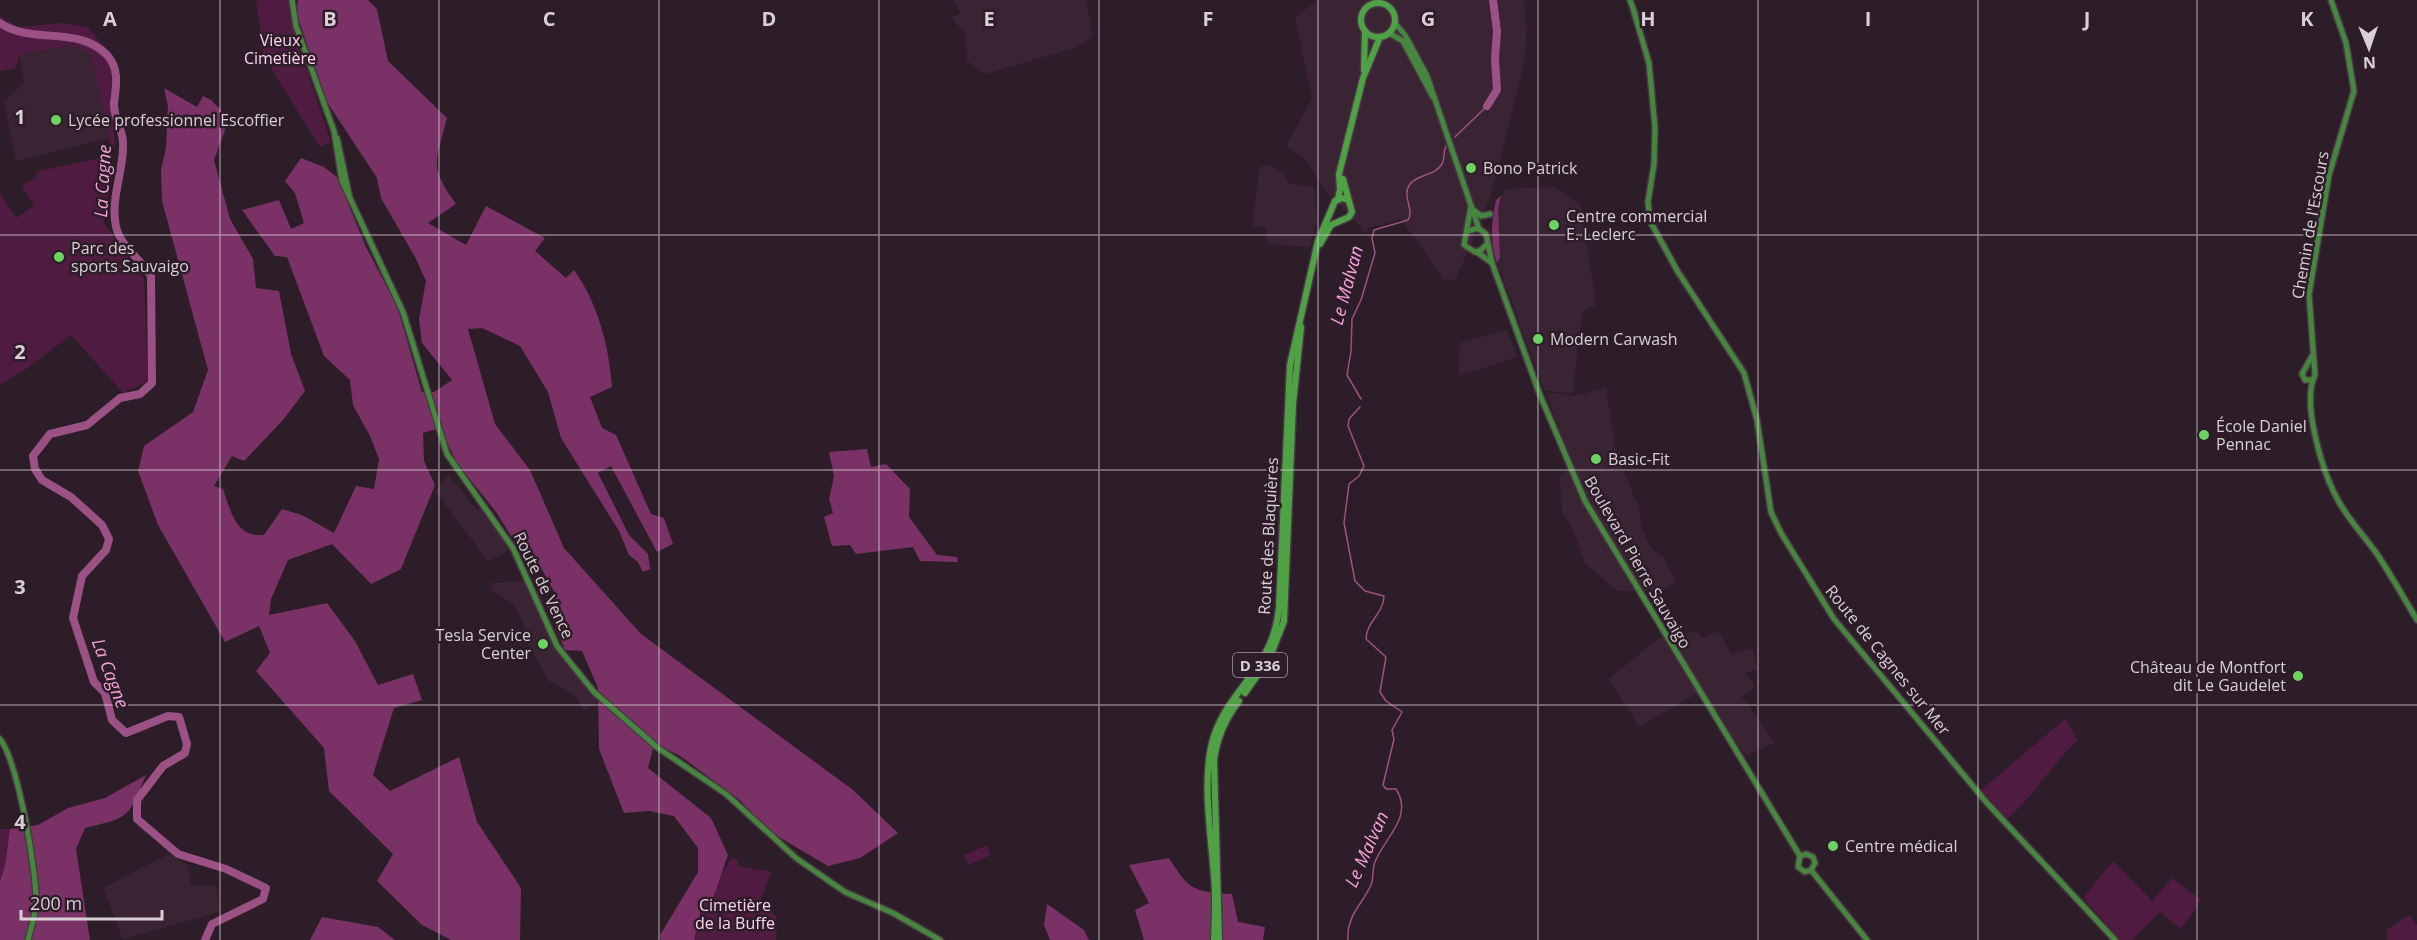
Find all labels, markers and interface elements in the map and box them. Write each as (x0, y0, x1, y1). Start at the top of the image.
text: A (103, 5, 117, 32)
text: B (323, 5, 337, 32)
text: C (543, 5, 556, 32)
text: D (762, 5, 776, 32)
text: E (983, 5, 995, 32)
text: F (1203, 5, 1213, 32)
text: G (1421, 5, 1435, 32)
text: H (1640, 5, 1656, 32)
text: I (1865, 5, 1871, 32)
text: J (2082, 5, 2090, 32)
text: K (2300, 5, 2314, 32)
north arrow (2339, 18, 2399, 78)
park label: Vieux Cimetière (244, 29, 316, 69)
text: N (2363, 52, 2376, 74)
text: 1 (14, 103, 26, 130)
place label: Lycée professionnel Escoffier (68, 109, 285, 131)
marker: Lycée professionnel Escoffier (49, 113, 63, 127)
water label: La Cagne (88, 144, 116, 218)
street label: Chemin de l'Escours (2286, 149, 2334, 301)
place label: Bono Patrick (1483, 157, 1578, 179)
marker: Bono Patrick (1464, 161, 1478, 175)
place label: Centre commercial E. Leclerc (1566, 205, 1707, 245)
marker: Centre commercial E. Leclerc (1547, 218, 1561, 232)
place label: Parc des sports Sauvaigo (71, 237, 189, 277)
water label: Le Malvan (1324, 243, 1368, 327)
marker: Parc des sports Sauvaigo (52, 250, 66, 264)
place label: Modern Carwash (1550, 328, 1678, 350)
marker: Modern Carwash (1531, 332, 1545, 346)
text: 2 (14, 338, 26, 365)
place label: École Daniel Pennac (2216, 415, 2307, 455)
marker: École Daniel Pennac (2197, 428, 2211, 442)
place label: Basic-Fit (1608, 448, 1670, 470)
marker: Basic-Fit (1589, 452, 1603, 466)
street label: Route des Blaquières (1253, 457, 1283, 615)
street label: Boulevard Pierre Sauvaigo (1580, 472, 1696, 652)
street label: Route de Vence (509, 528, 579, 642)
text: 3 (14, 573, 26, 600)
street label: Route de Cagnes sur Mer (1820, 580, 1956, 740)
place label: Tesla Service Center (436, 624, 531, 664)
water label: La Cagne (87, 635, 135, 711)
marker: Tesla Service Center (536, 637, 550, 651)
road number: D 336 (1233, 653, 1287, 677)
place label: Château de Montfort dit Le Gaudelet (2130, 656, 2286, 696)
marker: Château de Montfort dit Le Gaudelet (2291, 669, 2305, 683)
water label: Le Malvan (1339, 807, 1393, 891)
text: 4 (14, 808, 26, 835)
place label: Centre médical (1845, 835, 1957, 857)
marker: Centre médical (1826, 839, 1840, 853)
scale bar (21, 883, 162, 921)
text: 200 m (30, 891, 82, 915)
park label: Cimetière de la Buffe (695, 894, 775, 934)

